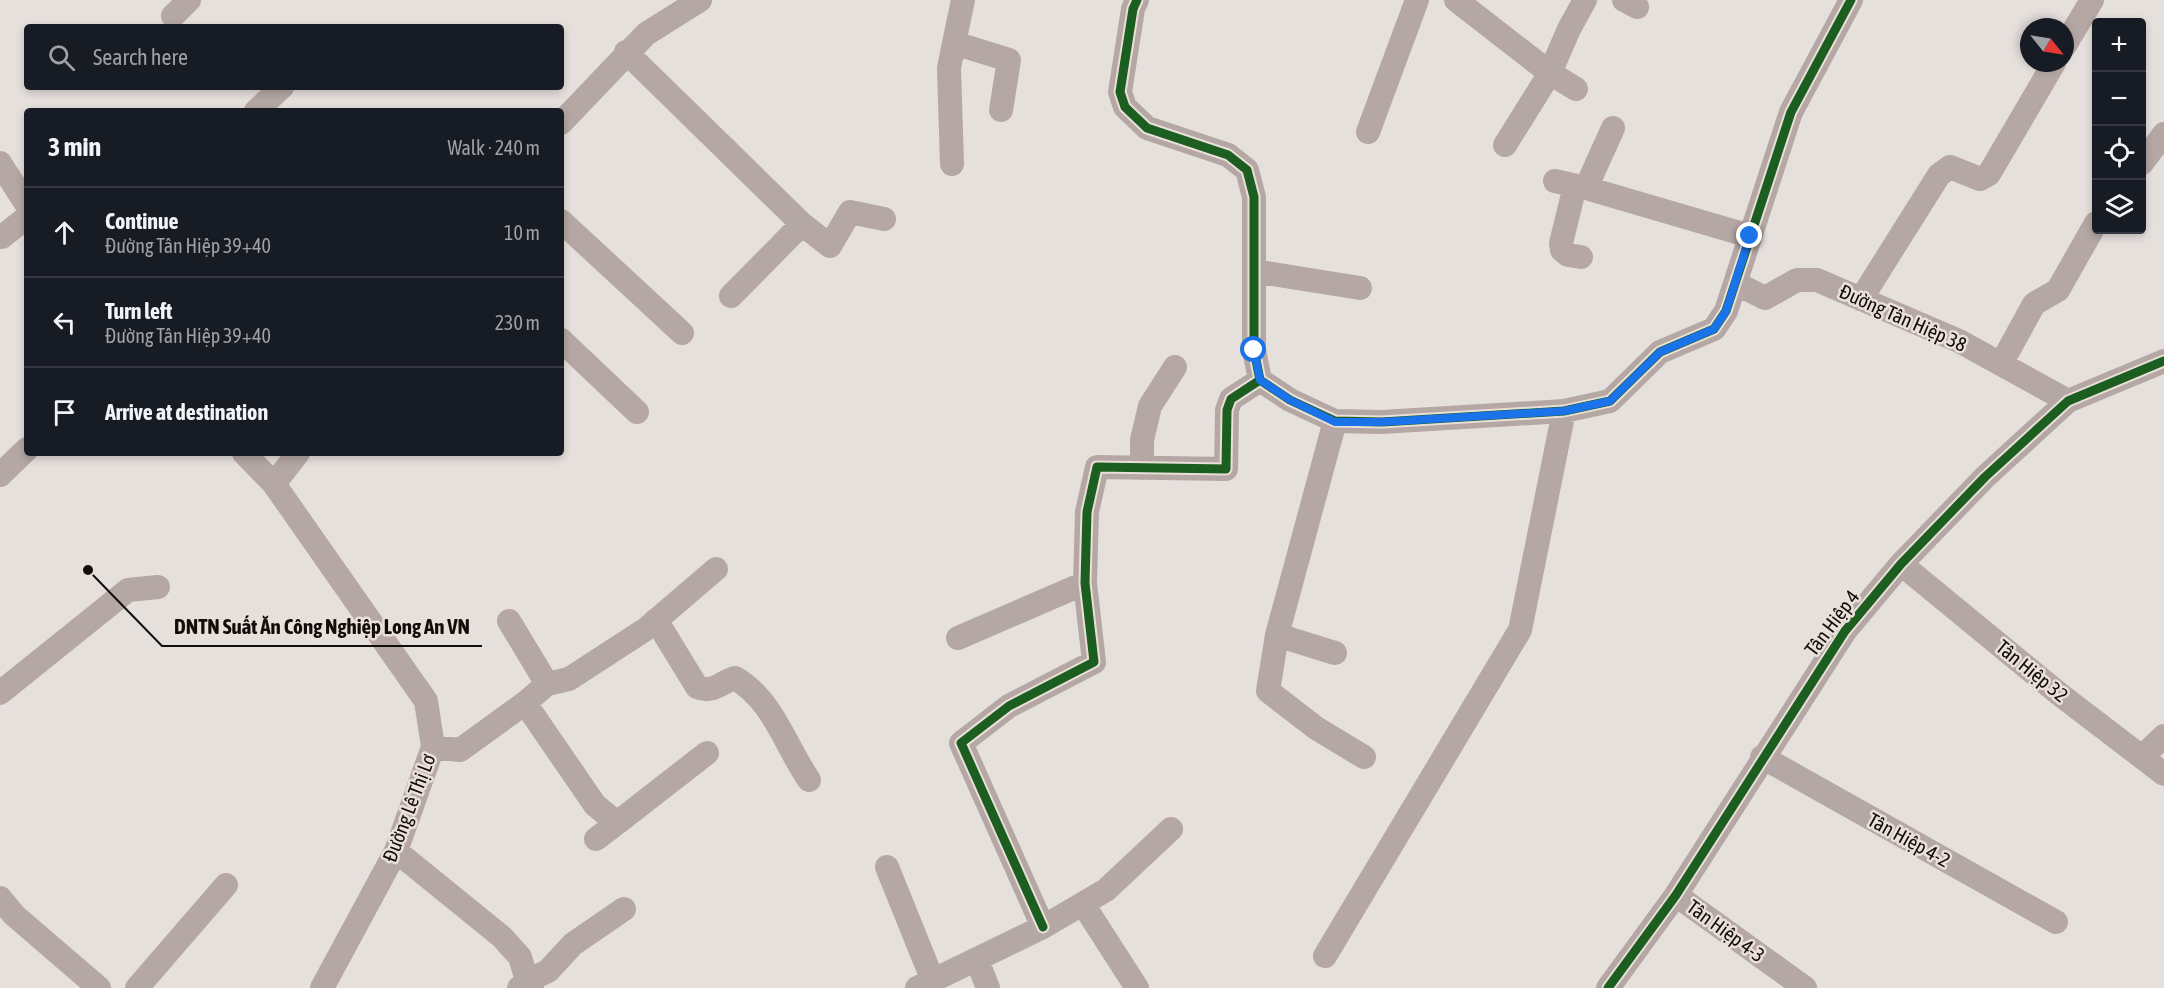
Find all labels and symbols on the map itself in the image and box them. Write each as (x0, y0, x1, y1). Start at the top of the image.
north arrow (2020, 18, 2074, 72)
route end (1736, 222, 1762, 248)
street label: Đường Tân Hiệp 38 (1836, 279, 1970, 356)
route start (1240, 336, 1266, 362)
street label: Tân Hiệp 4 (1800, 585, 1864, 660)
callout: DNTN Suất Ăn Công Nghiệp Long An VN (162, 607, 482, 646)
text: DNTN Suất Ăn Công Nghiệp Long An VN (174, 614, 470, 638)
street label: Tân Hiệp 32 (1992, 635, 2073, 706)
street label: Đường Lê Thị Lơ (377, 751, 440, 865)
street label: Tân Hiệp 4-2 (1864, 808, 1954, 872)
street label: Tân Hiệp 4-3 (1683, 895, 1770, 966)

